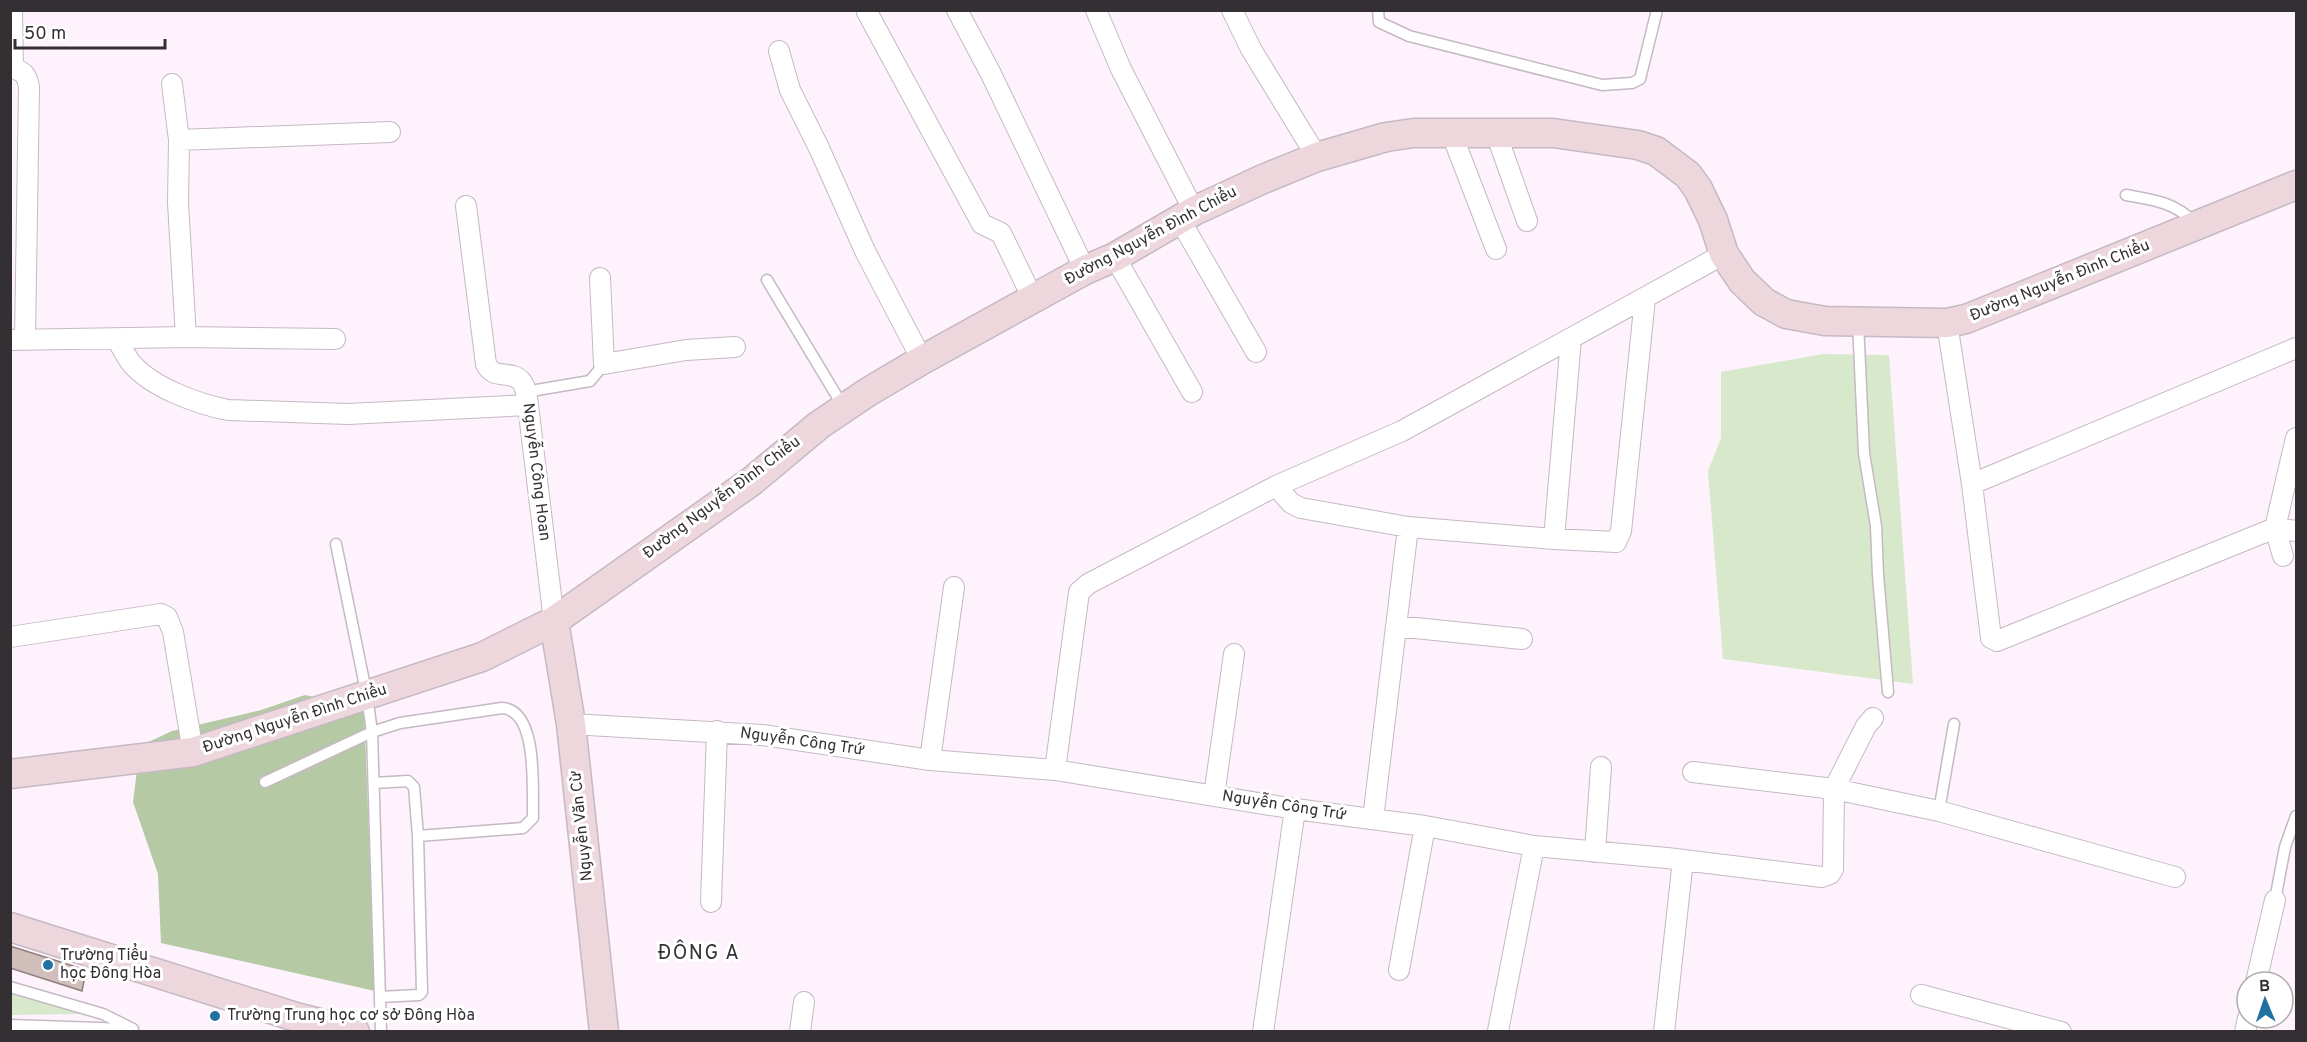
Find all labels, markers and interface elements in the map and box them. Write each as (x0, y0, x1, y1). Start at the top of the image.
scale bar (15, 12, 165, 50)
text: 50 m (24, 23, 66, 46)
street label: Đường Nguyễn Đình Chiểu (1060, 179, 1241, 290)
street label: Đường Nguyễn Đình Chiểu (1966, 233, 2153, 326)
street label: Nguyễn Công Hoan (518, 402, 556, 542)
street label: Đường Nguyễn Đình Chiểu (637, 430, 805, 564)
street label: Đường Nguyễn Đình Chiểu (200, 677, 390, 758)
street label: Nguyễn Công Trứ (739, 721, 866, 761)
street label: Nguyễn Văn Cừ (564, 770, 598, 882)
street label: Nguyễn Công Trứ (1221, 784, 1348, 826)
district label: ĐÔNG A (658, 939, 740, 967)
place label: Trường Tiểu học Đông Hòa (60, 943, 161, 984)
marker: Trường Tiểu học Đông Hòa (41, 958, 55, 972)
north arrow (2235, 970, 2295, 1030)
text: B (2259, 977, 2270, 997)
place label: Trường Trung học cơ sở Đông Hòa (227, 1006, 475, 1026)
marker: Trường Trung học cơ sở Đông Hòa (208, 1009, 222, 1023)

